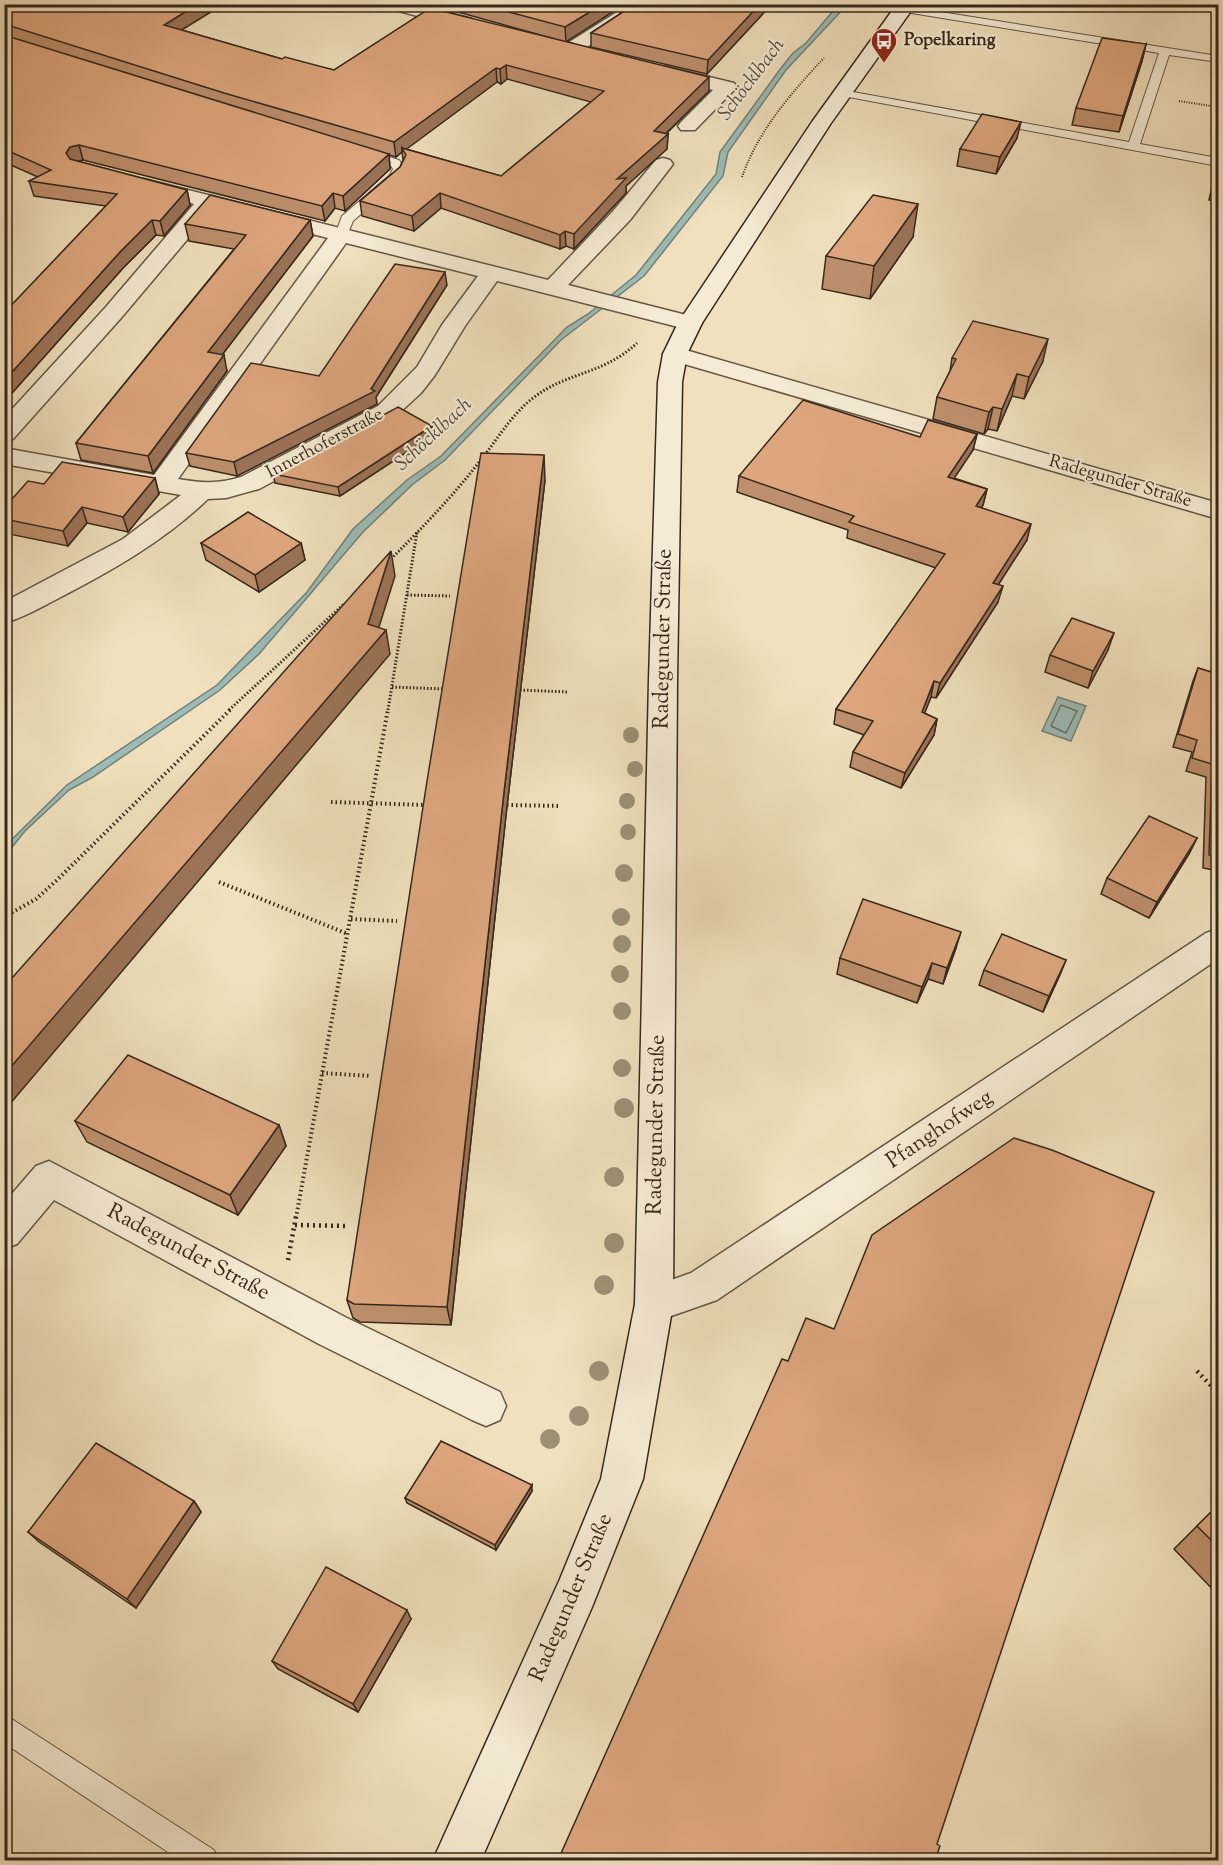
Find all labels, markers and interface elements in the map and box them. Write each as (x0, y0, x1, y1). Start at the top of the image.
bus stop icon: Popelkaring (869, 26, 899, 64)
place label: Popelkaring (904, 28, 996, 54)
water label: Schöcklbach (711, 33, 793, 127)
water label: Schöcklbach (389, 391, 479, 478)
street label: Innerhoferstraße (262, 402, 388, 486)
street label: Radegunder Straße (1045, 449, 1195, 515)
street label: Radegunder Straße (646, 548, 682, 730)
street label: Radegunder Straße (639, 1034, 675, 1216)
street label: Pfanghofweg (880, 1082, 1000, 1178)
street label: Radegunder Straße (101, 1196, 275, 1310)
street label: Radegunder Straße (522, 1509, 622, 1687)

